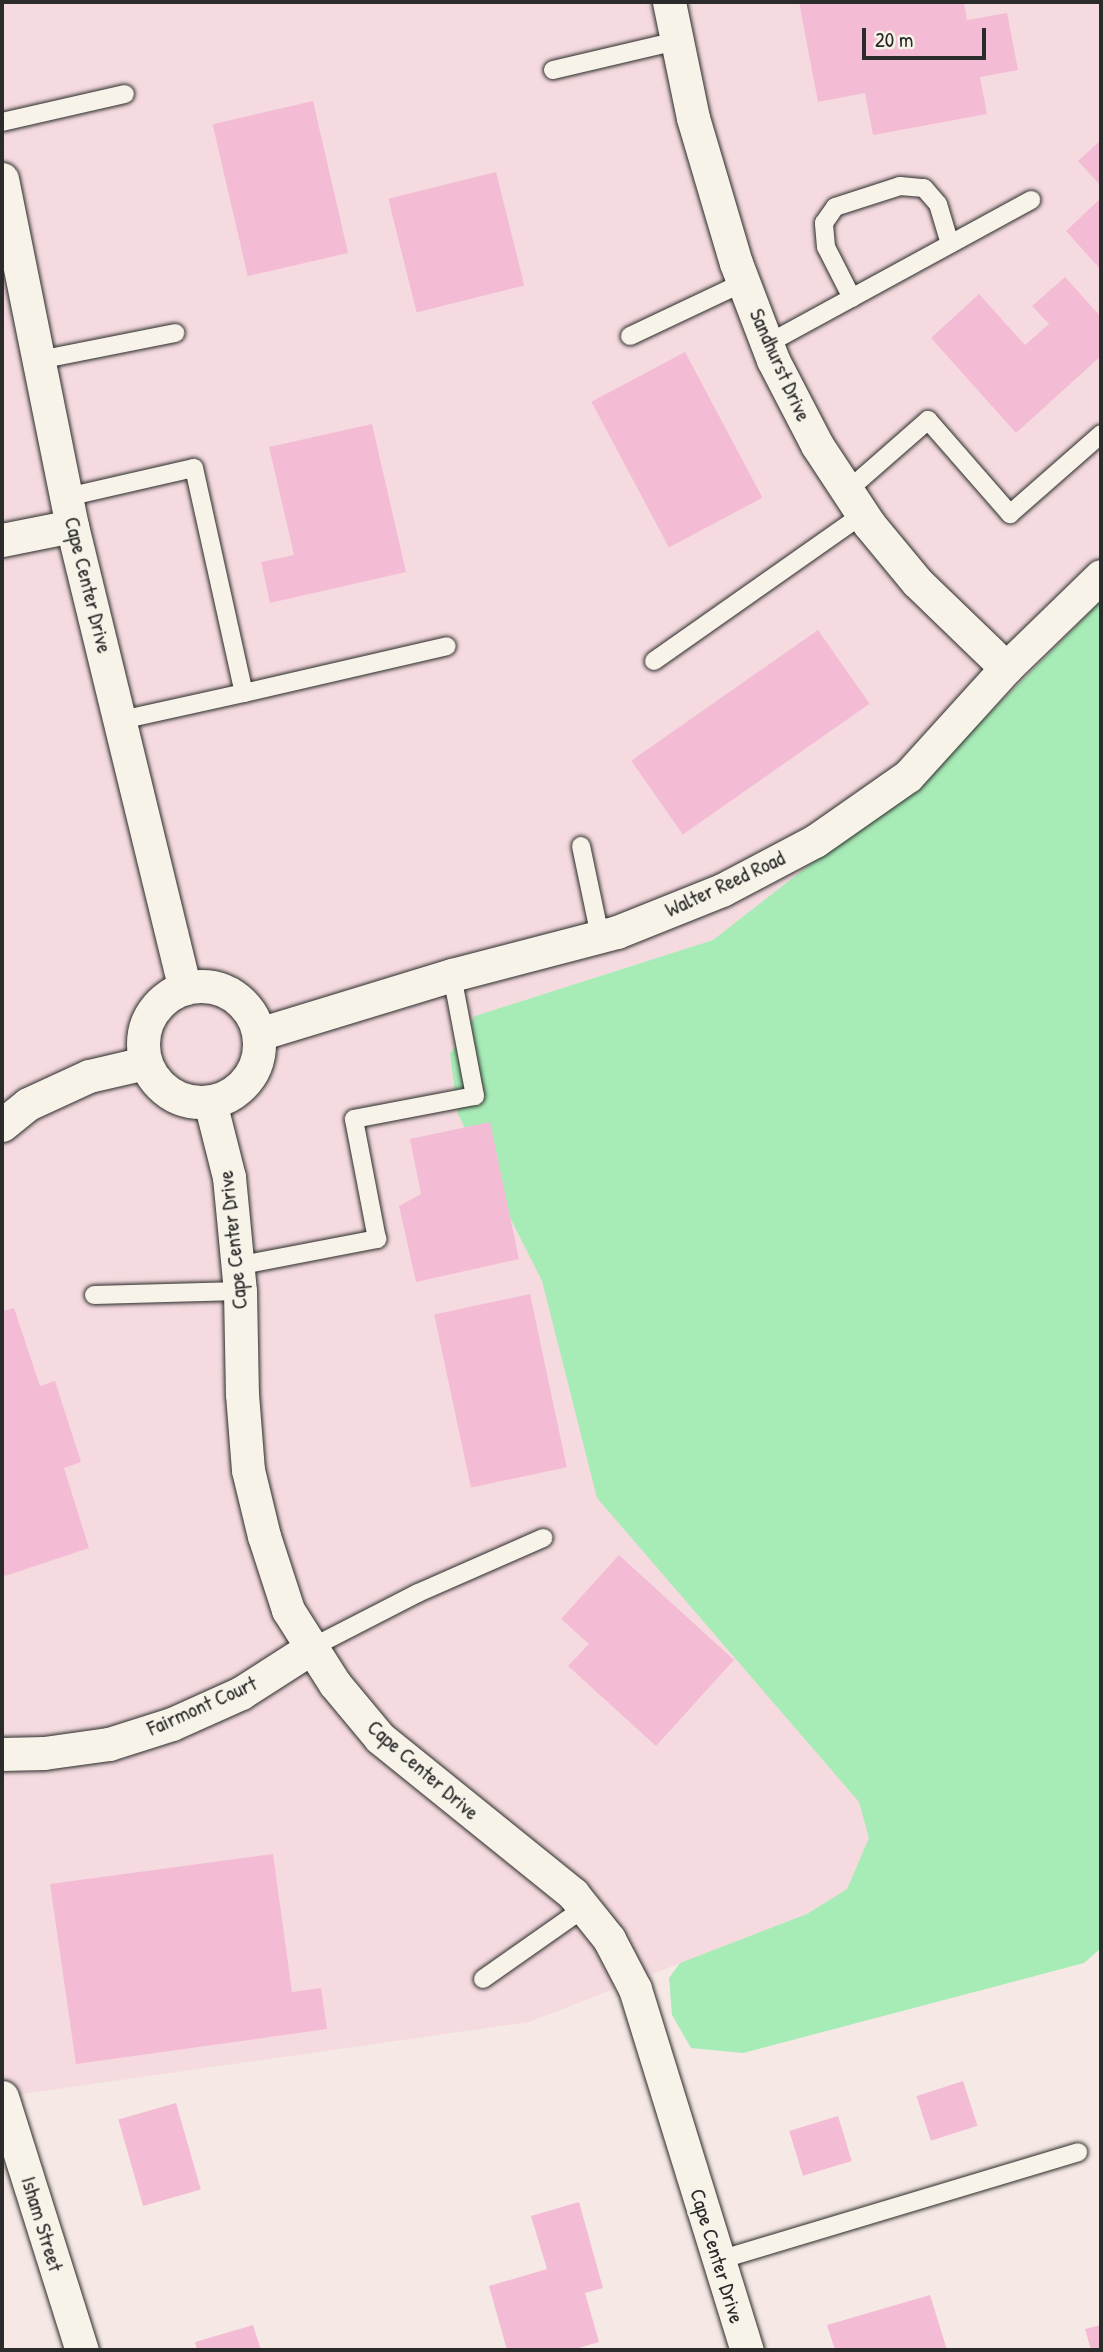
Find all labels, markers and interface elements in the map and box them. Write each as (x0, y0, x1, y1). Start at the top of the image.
scale bar (865, 14, 989, 58)
text: 20 m (875, 25, 913, 54)
street label: Sandhurst Drive (744, 305, 816, 425)
street label: Cape Center Drive (59, 514, 117, 656)
street label: Walter Reed Road (661, 845, 789, 923)
street label: Cape Center Drive (213, 1169, 253, 1311)
street label: Fairmont Court (143, 1671, 261, 1741)
street label: Cape Center Drive (362, 1715, 484, 1825)
street label: Isham Street (16, 2173, 68, 2275)
street label: Cape Center Drive (685, 2186, 749, 2326)

